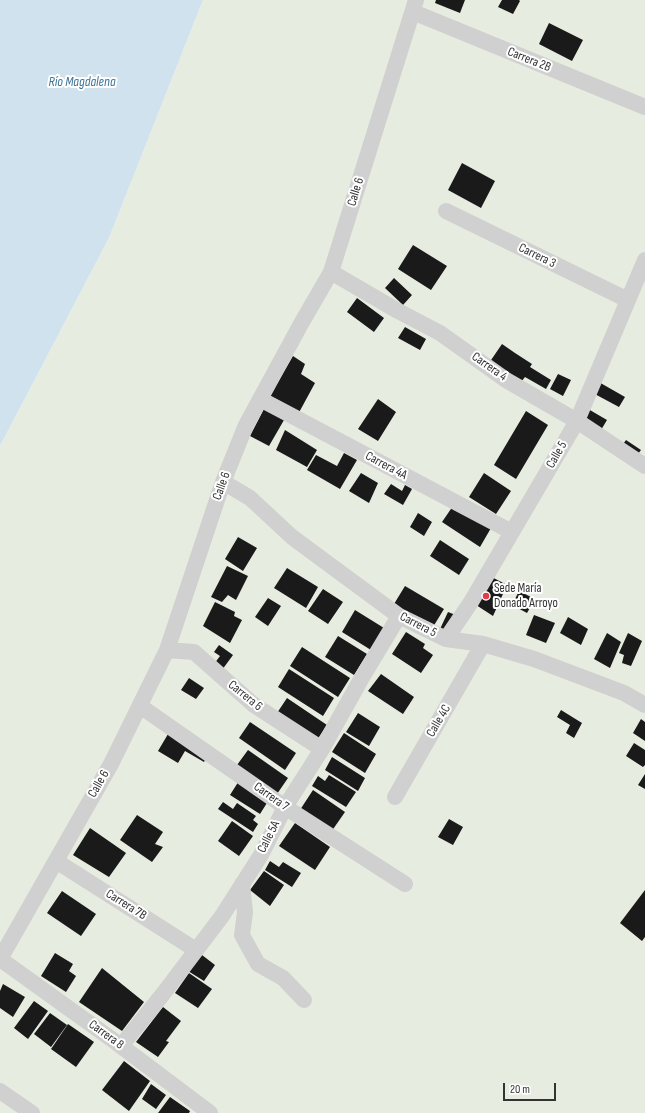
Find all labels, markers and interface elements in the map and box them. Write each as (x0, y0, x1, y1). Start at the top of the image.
street label: Carrera 2B (505, 44, 553, 76)
water label: Río Magdalena (48, 74, 116, 90)
street label: Calle 6 (344, 176, 368, 208)
street label: Carrera 3 (516, 240, 558, 272)
street label: Carrera 4 (468, 349, 510, 385)
street label: Calle 5 (543, 439, 571, 471)
street label: Carrera 4A (362, 449, 410, 483)
street label: Calle 6 (210, 470, 234, 502)
place label: Sede María Donado Arroyo (494, 581, 558, 612)
marker: Sede María Donado Arroyo (481, 591, 491, 601)
street label: Carrera 5 (397, 609, 439, 641)
street label: Carrera 6 (225, 677, 265, 715)
street label: Calle 4C (424, 702, 454, 740)
street label: Calle 6 (85, 768, 113, 800)
street label: Carrera 7 (250, 779, 292, 815)
street label: Calle 5A (254, 818, 284, 856)
street label: Carrera 7B (103, 886, 149, 924)
street label: Carrera 8 (85, 1017, 127, 1053)
scale bar (505, 1075, 558, 1101)
text: 20 m (510, 1082, 530, 1097)

